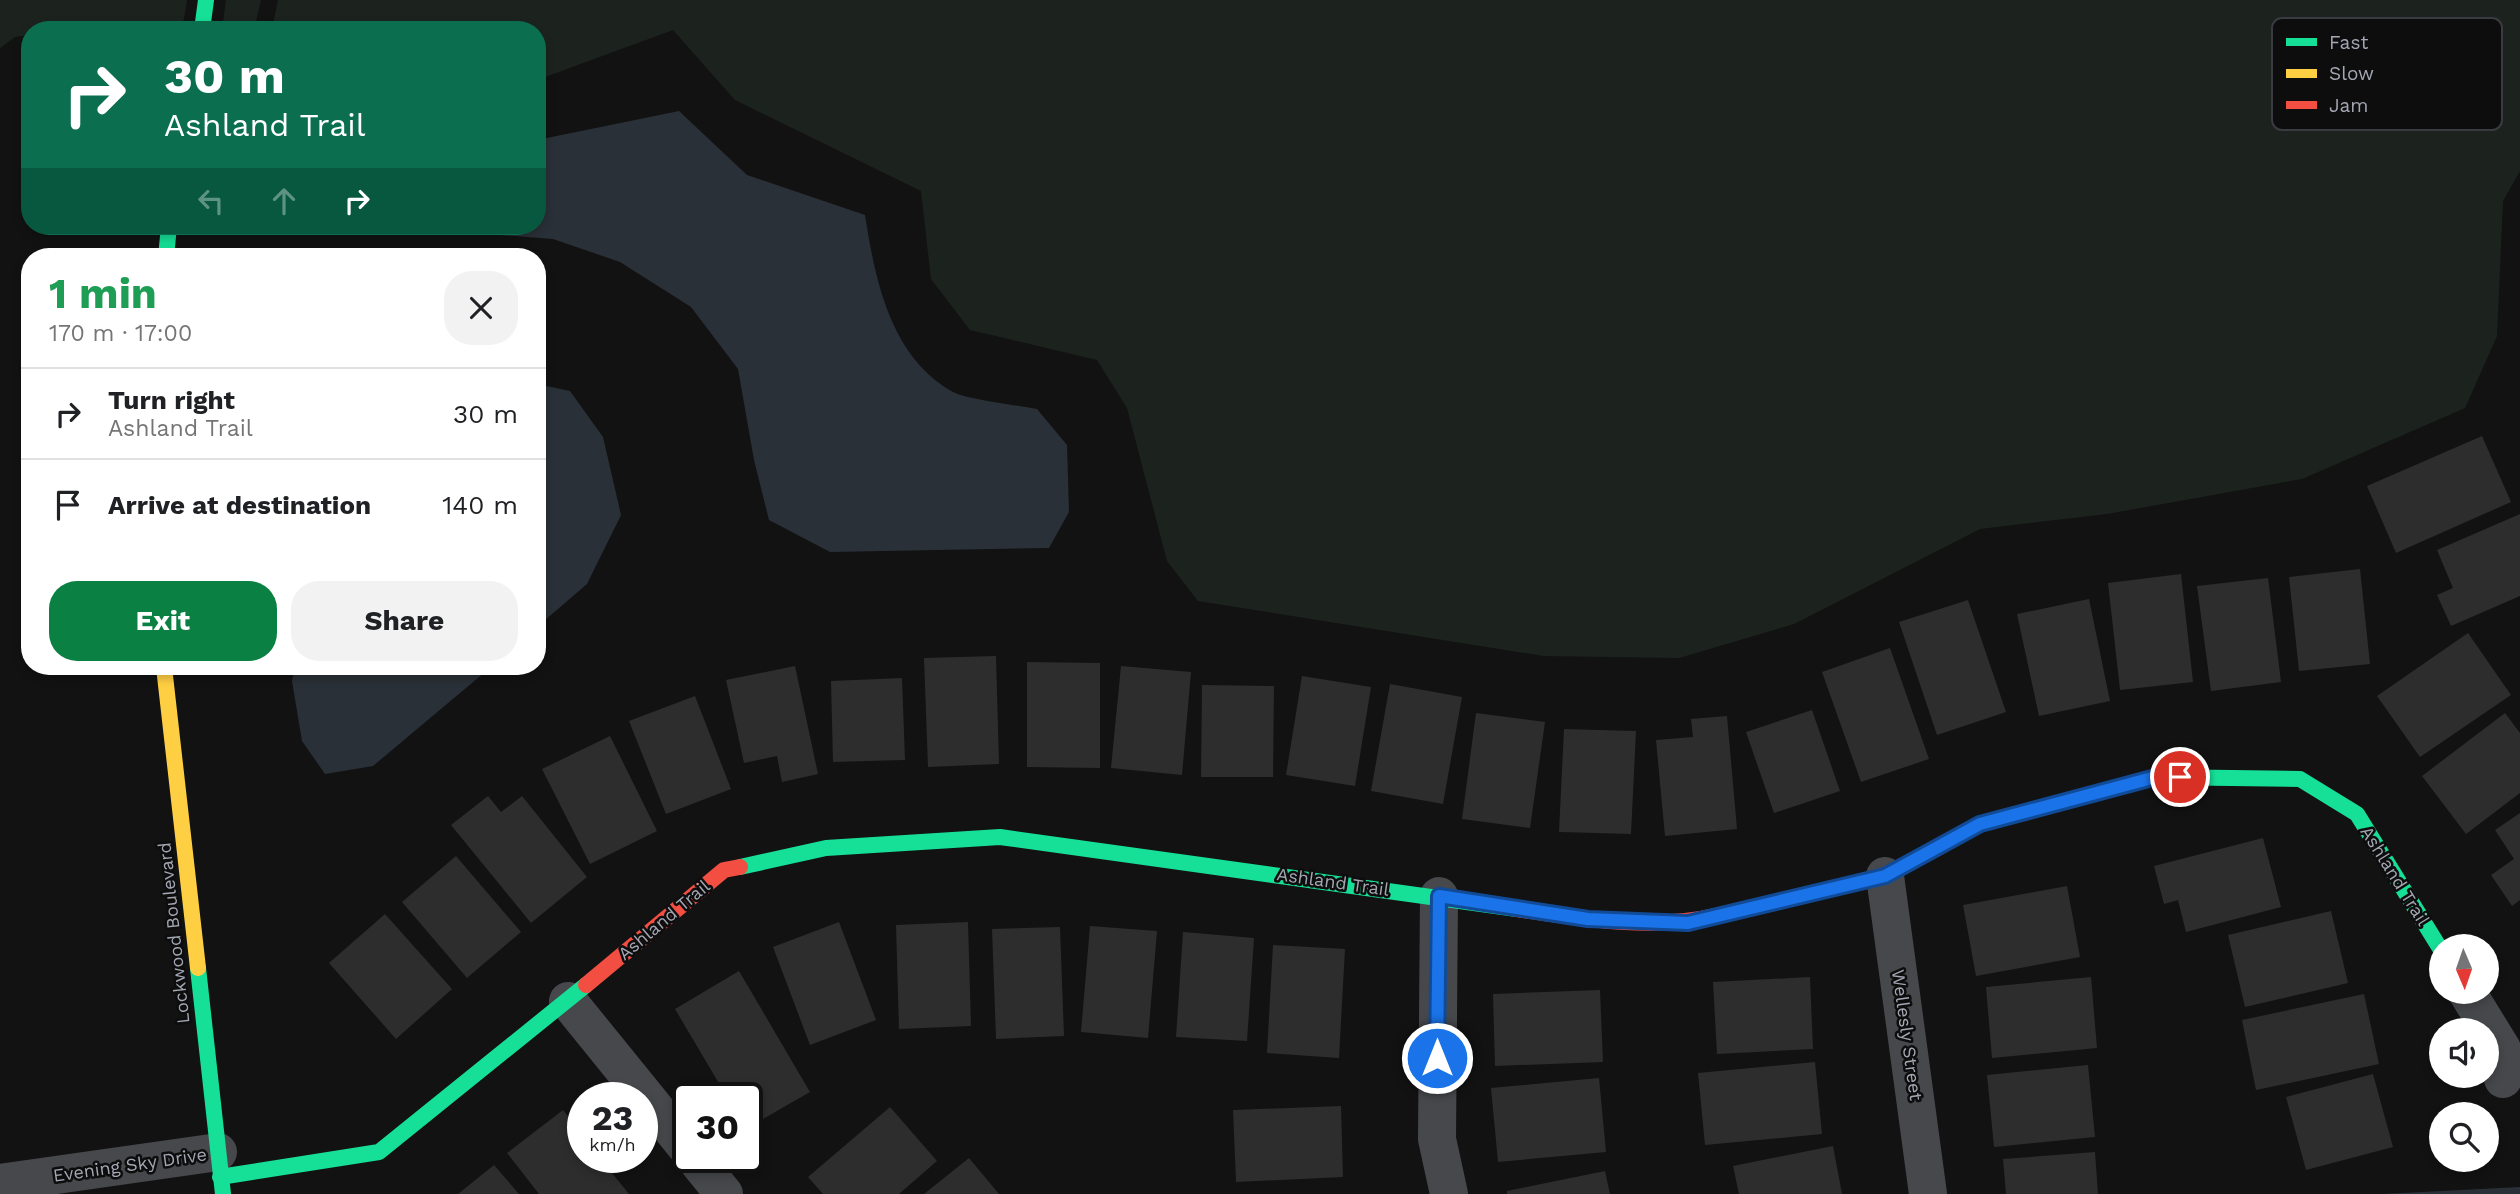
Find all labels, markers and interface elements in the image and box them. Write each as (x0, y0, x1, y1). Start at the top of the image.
legend (2272, 18, 2502, 130)
text: Fast (2329, 31, 2368, 54)
text: 30 m (164, 47, 285, 105)
icon: right (49, 49, 140, 140)
text: Slow (2329, 62, 2374, 85)
text: Jam (2329, 94, 2368, 117)
text: Ashland Trail (164, 106, 366, 144)
icon: left (192, 182, 230, 220)
icon: ahead (265, 182, 303, 220)
icon: right (338, 182, 376, 220)
text: 1 min (49, 269, 157, 318)
button: close (444, 271, 518, 345)
text: 170 m · 17:00 (49, 320, 192, 347)
text: Turn right (108, 385, 235, 415)
icon: right (49, 395, 87, 433)
text: 30 m (453, 399, 518, 429)
text: Ashland Trail (108, 415, 253, 442)
icon: arrive (49, 486, 87, 524)
text: Arrive at destination (108, 490, 371, 520)
text: 140 m (442, 490, 518, 520)
button: Exit (49, 581, 277, 661)
button: Share (291, 581, 518, 661)
pin (2150, 747, 2210, 807)
icon: arrive (2161, 758, 2199, 796)
street label: Ashland Trail (2356, 822, 2435, 930)
street label: Lockwood Boulevard (154, 841, 193, 1025)
street label: Ashland Trail (1275, 863, 1391, 900)
street label: Ashland Trail (613, 875, 714, 964)
north arrow (2429, 934, 2499, 1004)
map controls (2429, 934, 2499, 1172)
street label: Wellesly Street (1888, 968, 1927, 1102)
button: sound (2429, 1018, 2499, 1088)
position arrow (1400, 1021, 1474, 1095)
speed limit sign: 30 (672, 1082, 763, 1173)
text: 23 (592, 1097, 633, 1139)
button: search (2429, 1102, 2499, 1172)
text: km/h (589, 1134, 636, 1155)
street label: Evening Sky Drive (52, 1143, 208, 1186)

